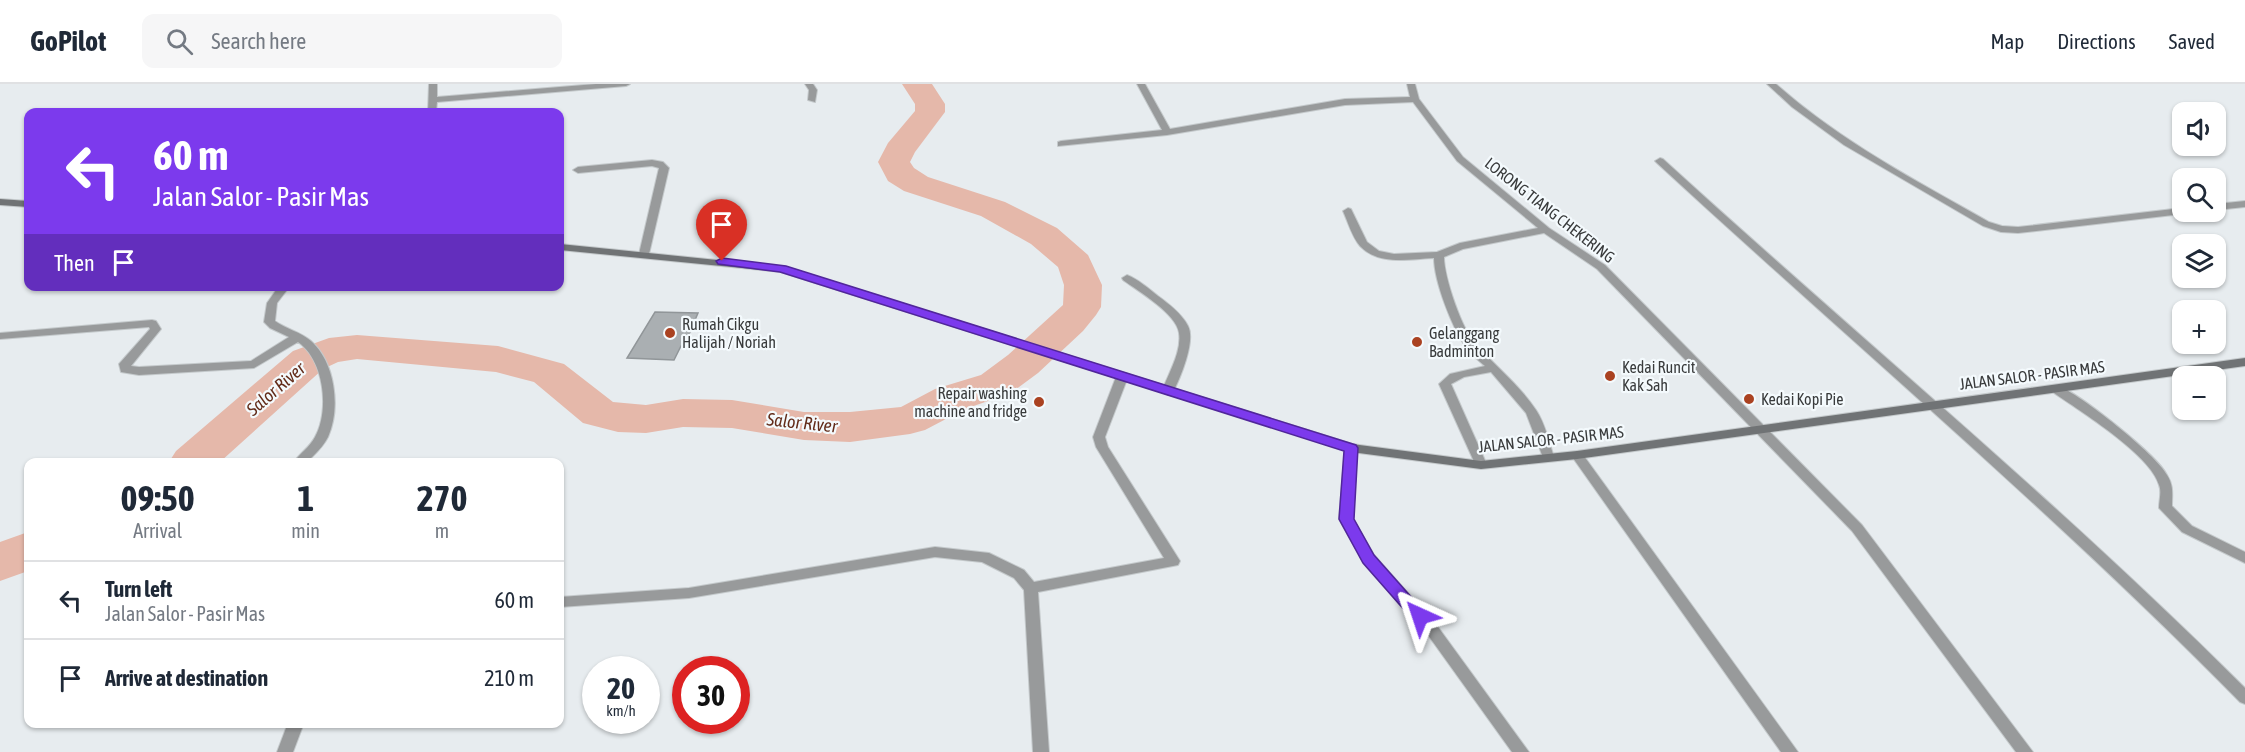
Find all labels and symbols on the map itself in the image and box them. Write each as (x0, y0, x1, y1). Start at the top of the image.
street label: LORONG TIANG CHEKERING (1482, 154, 1618, 266)
pin (696, 199, 747, 261)
place label: Rumah Cikgu Halijah / Noriah (682, 315, 776, 352)
place label: Gelanggang Badminton (1429, 324, 1500, 360)
marker: Rumah Cikgu Halijah / Noriah (663, 326, 677, 340)
marker: Gelanggang Badminton (1410, 335, 1424, 349)
water label: Salor River (241, 357, 310, 420)
street label: JALAN SALOR - PASIR MAS (1958, 357, 2106, 393)
place label: Kedai Runcit Kak Sah (1622, 358, 1696, 394)
marker: Kedai Runcit Kak Sah (1603, 369, 1617, 383)
place label: Repair washing machine and fridge (914, 384, 1027, 421)
place label: Kedai Kopi Pie (1761, 390, 1844, 409)
marker: Kedai Kopi Pie (1742, 392, 1756, 406)
marker: Repair washing machine and fridge (1032, 395, 1046, 409)
water label: Salor River (765, 408, 839, 437)
street label: JALAN SALOR - PASIR MAS (1477, 422, 1625, 456)
position arrow (1388, 584, 1452, 648)
speed limit sign: 30 (672, 656, 750, 734)

